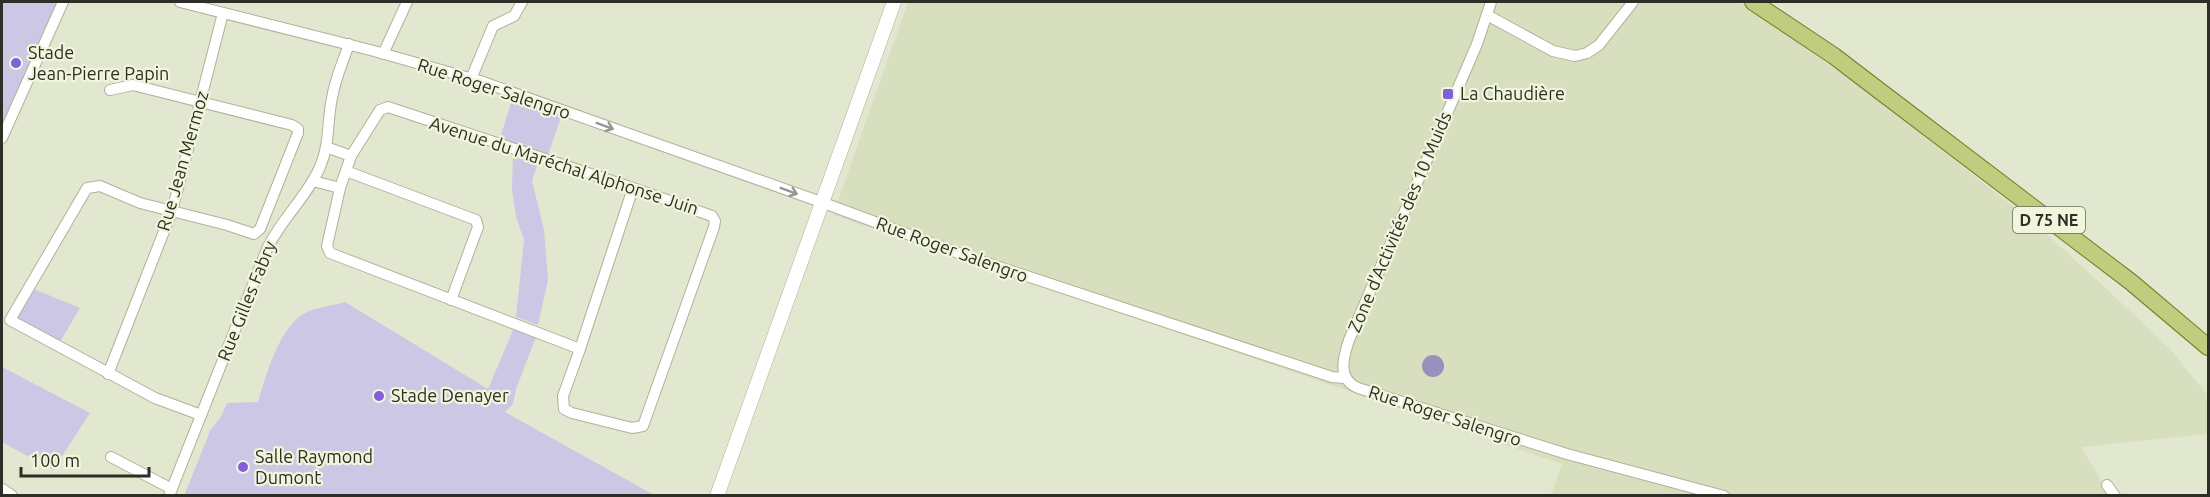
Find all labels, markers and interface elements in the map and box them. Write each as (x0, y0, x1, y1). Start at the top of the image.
place label: Stade Jean-Pierre Papin (28, 42, 169, 83)
street label: Rue Roger Salengro (415, 54, 573, 122)
marker: Stade Jean-Pierre Papin (9, 56, 23, 70)
place label: La Chaudière (1460, 83, 1565, 103)
marker: La Chaudière (1441, 87, 1455, 101)
street label: Rue Jean Mermoz (153, 88, 212, 233)
street label: Zone d'Activités des 10 Muids (1343, 108, 1455, 335)
street label: Avenue du Maréchal Alphonse Juin (427, 112, 701, 218)
one-way arrow (595, 121, 614, 132)
one-way arrow (779, 186, 798, 197)
road number: D 75 NE (2013, 207, 2085, 233)
street label: Rue Roger Salengro (874, 212, 1031, 286)
street label: Rue Gilles Fabry (213, 237, 279, 364)
street label: Rue Roger Salengro (1366, 381, 1524, 449)
place label: Stade Denayer (391, 385, 509, 405)
marker: Stade Denayer (372, 389, 386, 403)
scale bar (21, 440, 148, 478)
place label: Salle Raymond Dumont (255, 446, 373, 487)
text: 100 m (30, 450, 80, 470)
marker: Salle Raymond Dumont (236, 460, 250, 474)

